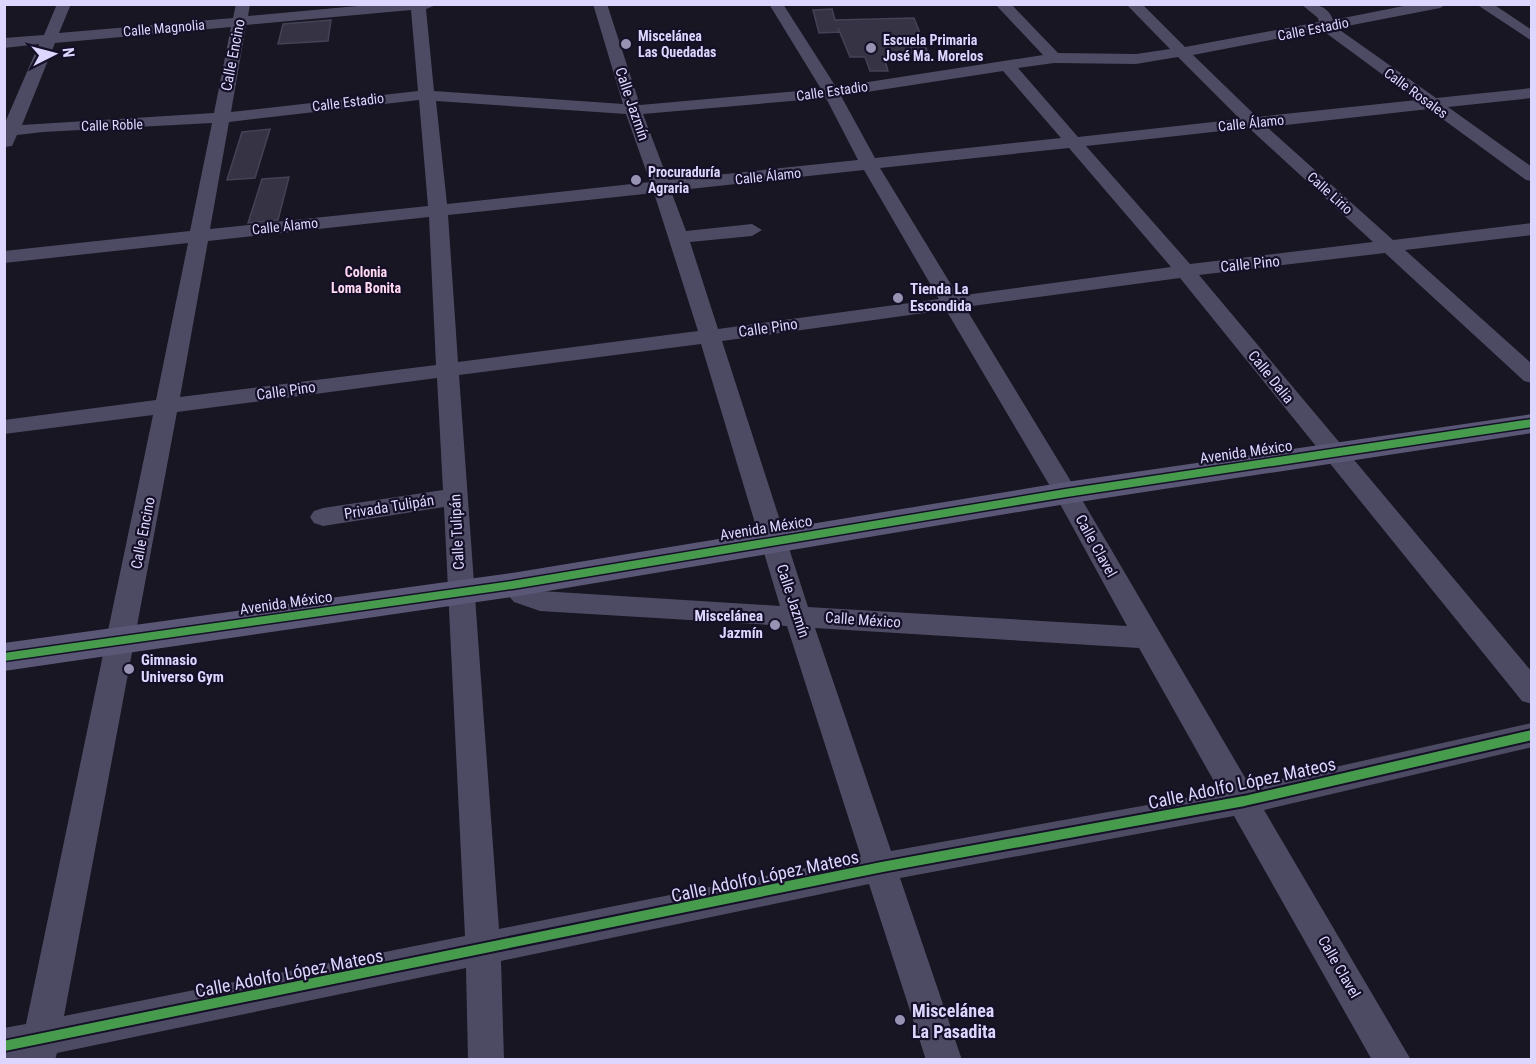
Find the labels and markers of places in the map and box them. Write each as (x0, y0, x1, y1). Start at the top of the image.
place label: Miscelánea Las Quedadas (638, 28, 716, 60)
place label: Escuela Primaria José Ma. Morelos (883, 32, 983, 64)
marker: Miscelánea Las Quedadas (619, 37, 633, 51)
marker: Escuela Primaria José Ma. Morelos (864, 41, 878, 55)
place label: Procuraduría Agraria (648, 164, 721, 196)
marker: Procuraduría Agraria (629, 173, 643, 187)
place label: Tienda La Escondida (910, 280, 972, 315)
marker: Tienda La Escondida (891, 291, 905, 305)
place label: Miscelánea Jazmín (694, 607, 763, 642)
marker: Miscelánea Jazmín (768, 618, 782, 632)
place label: Gimnasio Universo Gym (141, 651, 224, 686)
marker: Gimnasio Universo Gym (122, 662, 136, 676)
place label: Miscelánea La Pasadita (912, 1000, 996, 1042)
marker: Miscelánea La Pasadita (893, 1013, 907, 1027)

